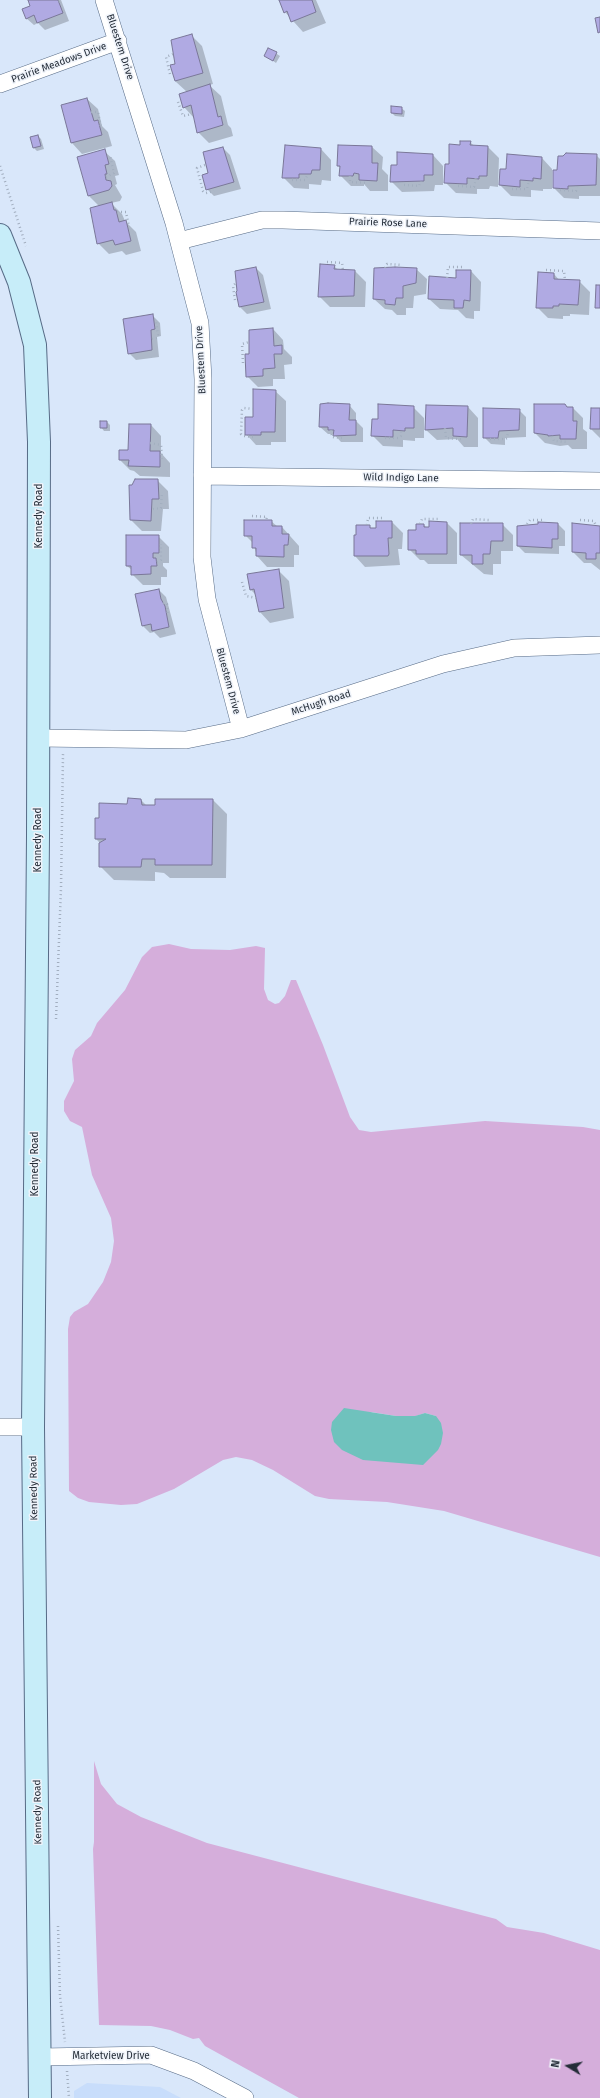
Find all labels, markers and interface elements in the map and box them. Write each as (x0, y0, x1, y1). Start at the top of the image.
street label: Bluestem Drive (104, 13, 136, 81)
street label: Prairie Meadows Drive (10, 40, 108, 86)
street label: Prairie Rose Lane (349, 216, 427, 230)
street label: Bluestem Drive (193, 325, 209, 395)
street label: Wild Indigo Lane (363, 471, 439, 485)
street label: Kennedy Road (33, 484, 45, 548)
street label: Bluestem Drive (213, 646, 243, 716)
street label: McHugh Road (290, 688, 352, 718)
street label: Kennedy Road (32, 808, 44, 872)
street label: Kennedy Road (29, 1132, 41, 1196)
street label: Kennedy Road (27, 1455, 41, 1521)
street label: Kennedy Road (31, 1779, 45, 1845)
north arrow (548, 2046, 588, 2086)
street label: Marketview Drive (72, 2050, 150, 2062)
text: N (549, 2059, 563, 2069)

